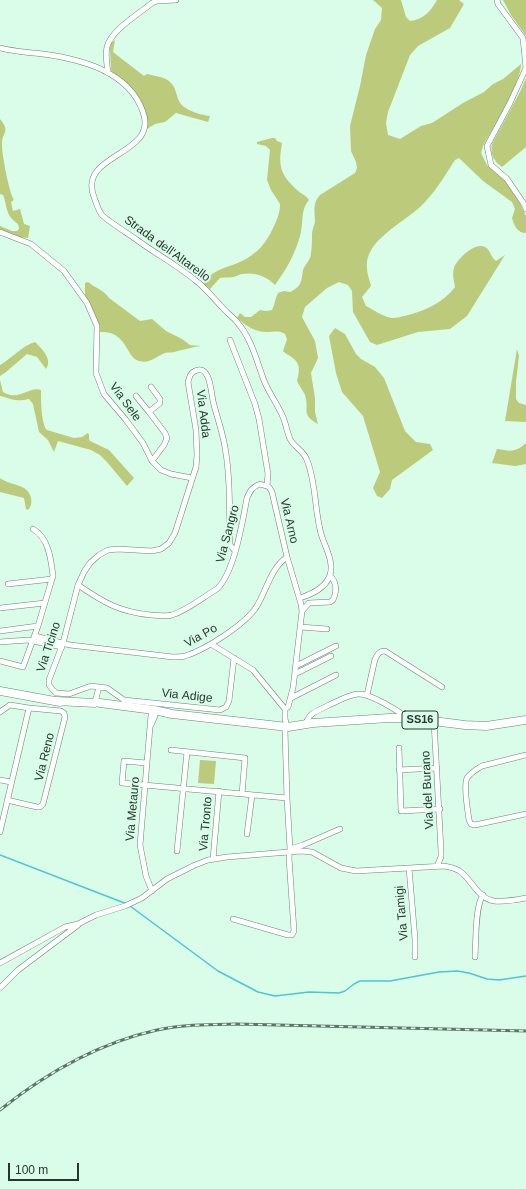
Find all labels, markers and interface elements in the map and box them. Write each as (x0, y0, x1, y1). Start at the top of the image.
street label: Strada dell'Altarello (121, 213, 213, 285)
street label: Via Sele (106, 380, 144, 424)
street label: Via Adda (193, 389, 213, 439)
street label: Via Arno (277, 497, 301, 545)
street label: Via Sangro (213, 504, 243, 564)
street label: Via Ticino (34, 620, 64, 674)
street label: Via Po (182, 621, 220, 651)
street label: Via Adige (161, 686, 213, 706)
road number: SS16 (402, 711, 438, 729)
street label: Via Reno (32, 731, 58, 783)
street label: Via del Burano (419, 750, 437, 830)
street label: Via Metauro (123, 776, 143, 842)
street label: Via Tronto (196, 796, 216, 852)
street label: Via Tamigi (392, 885, 412, 941)
scale bar (10, 1155, 81, 1181)
text: 100 m (15, 1163, 48, 1177)

